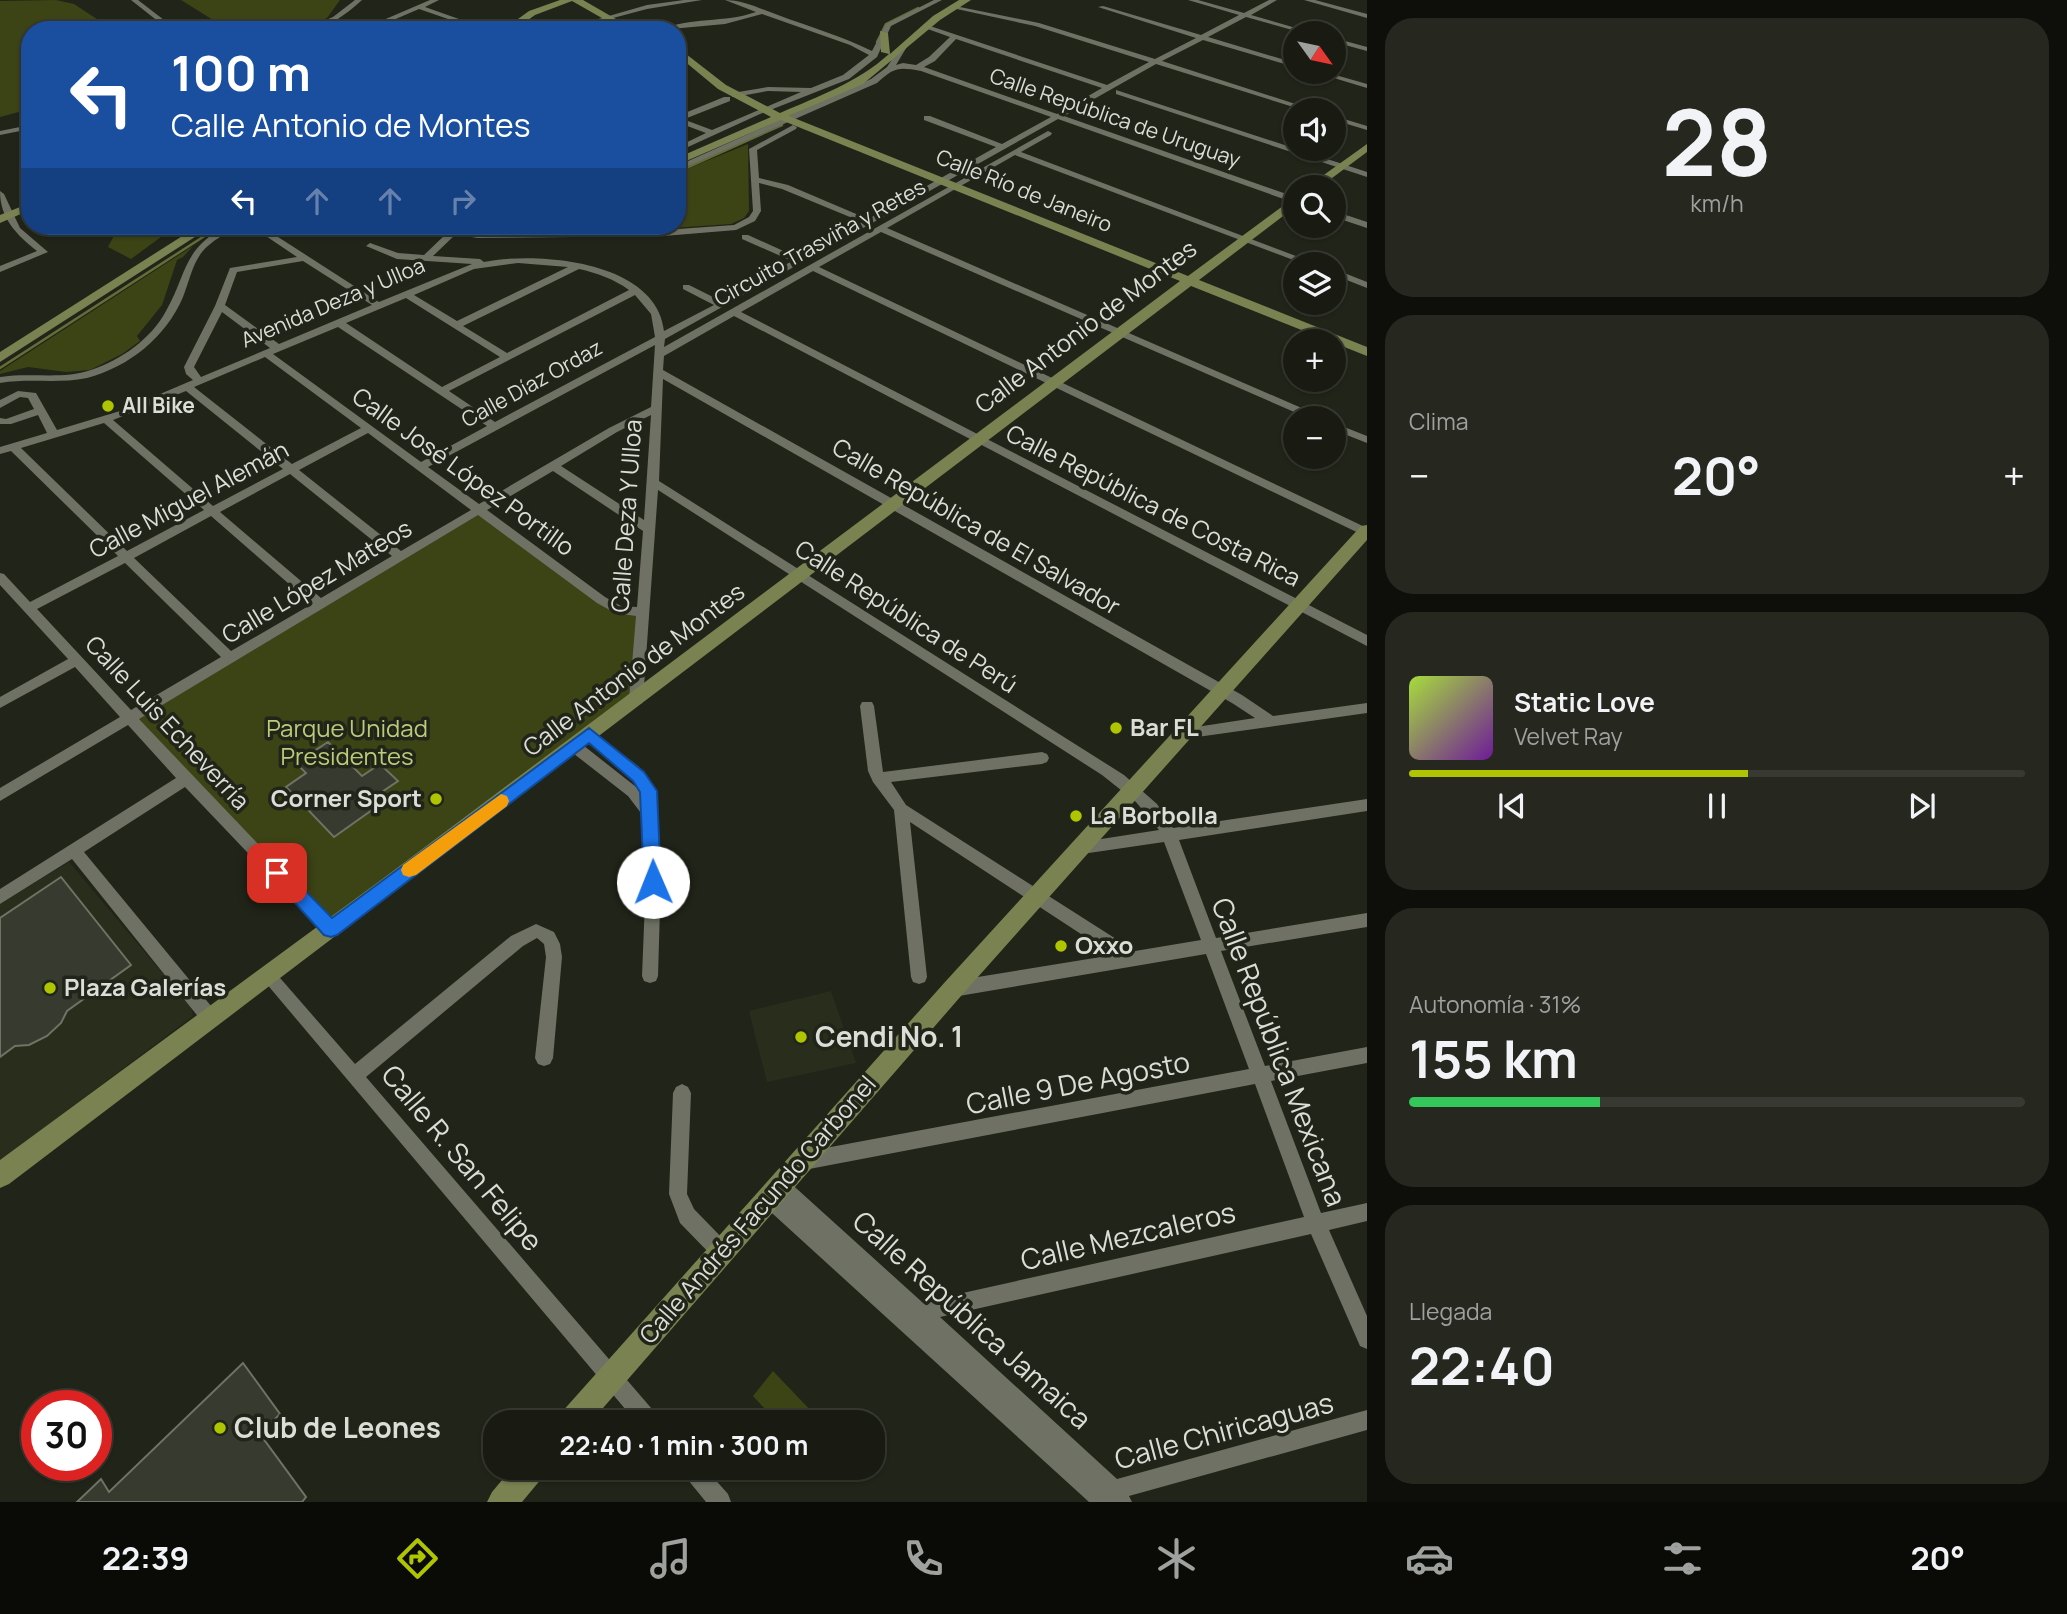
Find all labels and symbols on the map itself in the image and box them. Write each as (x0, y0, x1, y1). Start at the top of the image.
north arrow (1283, 21, 1346, 84)
street label: Calle República de Uruguay (986, 61, 1244, 173)
street label: Calle Río de Janeiro (932, 142, 1117, 238)
street label: Circuito Trasviña y Retes (709, 172, 930, 312)
street label: Calle Antonio de Montes (968, 231, 1203, 420)
street label: Avenida Deza y Ulloa (236, 251, 429, 353)
street label: Calle Díaz Ordaz (456, 333, 607, 433)
street label: Calle José López Portillo (346, 379, 582, 563)
place label: All Bike (122, 391, 195, 419)
marker: All Bike (100, 398, 116, 414)
street label: Calle República de Costa Rica (1001, 416, 1307, 593)
street label: Calle Deza Y Ulloa (602, 418, 649, 614)
street label: Calle República de El Salvador (827, 430, 1127, 622)
street label: Calle Miguel Alemán (83, 432, 294, 565)
street label: Calle López Mateos (215, 511, 417, 651)
street label: Calle República de Perú (789, 531, 1024, 700)
street label: Calle Antonio de Montes (516, 574, 751, 763)
street label: Calle Luis Echeverría (79, 628, 258, 816)
place label: Bar FL (1130, 710, 1199, 743)
park label: Parque Unidad Presidentes (266, 711, 428, 772)
marker: Bar FL (1108, 720, 1124, 736)
place label: Corner Sport (271, 781, 422, 814)
marker: Corner Sport (428, 791, 444, 807)
place label: La Borbolla (1090, 798, 1218, 831)
marker: La Borbolla (1068, 808, 1084, 824)
pin (247, 843, 307, 903)
position arrow (616, 845, 690, 919)
street label: Calle República Mexicana (1204, 892, 1356, 1211)
place label: Oxxo (1075, 928, 1133, 961)
marker: Oxxo (1053, 938, 1069, 954)
place label: Plaza Galerías (64, 970, 226, 1003)
marker: Plaza Galerías (42, 980, 58, 996)
place label: Cendi No. 1 (815, 1017, 963, 1055)
marker: Cendi No. 1 (793, 1029, 809, 1045)
street label: Calle 9 De Agosto (963, 1042, 1193, 1122)
street label: Calle R. San Felipe (374, 1056, 552, 1258)
street label: Calle Andrés Facundo Carbonel (631, 1068, 883, 1350)
street label: Calle Mezcaleros (1017, 1192, 1239, 1278)
street label: Calle República Jamaica (845, 1202, 1100, 1437)
street label: Calle Chiricaguas (1110, 1383, 1337, 1477)
speed limit sign: 30 (21, 1390, 112, 1481)
place label: Club de Leones (234, 1408, 441, 1446)
marker: Club de Leones (212, 1420, 228, 1436)

